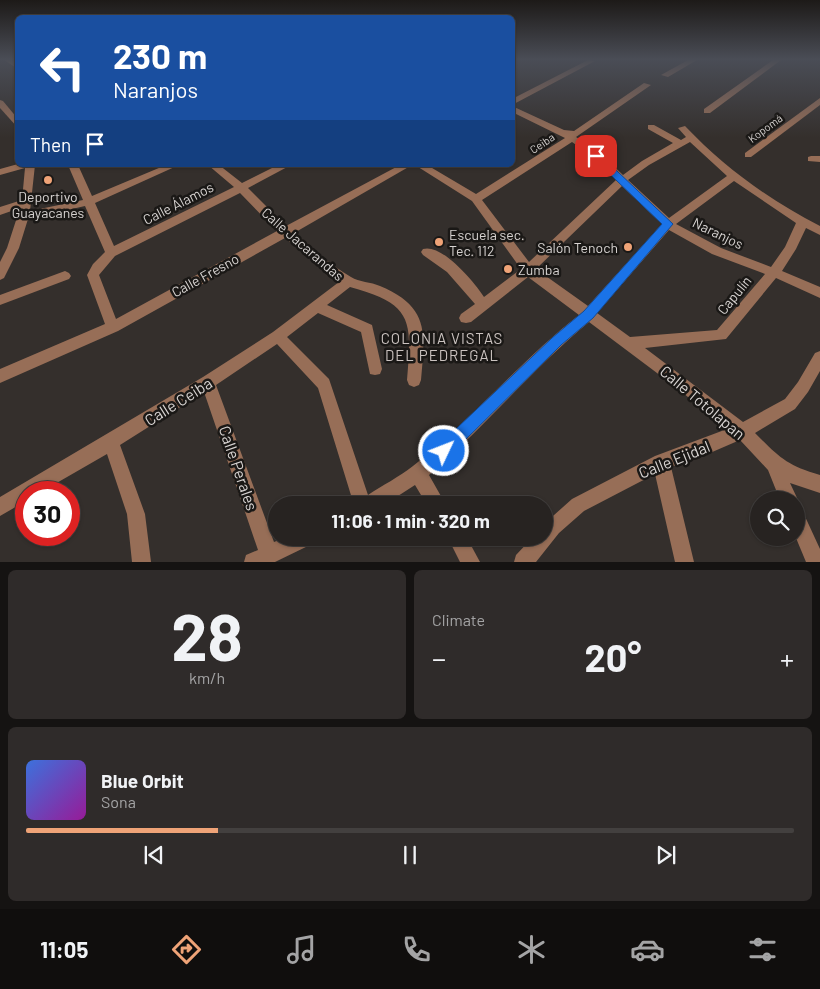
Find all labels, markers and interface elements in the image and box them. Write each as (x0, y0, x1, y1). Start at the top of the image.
text: 230 m (113, 34, 207, 76)
icon: left (30, 35, 95, 100)
text: Naranjos (113, 76, 198, 102)
street label: Kopomá (745, 111, 785, 145)
icon: arrive (81, 130, 109, 158)
street label: Ceiba (527, 130, 557, 156)
text: Then (30, 133, 71, 156)
pin (575, 135, 617, 177)
icon: arrive (582, 142, 610, 170)
marker: Deportivo Guayacanes (42, 174, 54, 186)
street label: Calle Álamos (140, 178, 216, 228)
place label: Deportivo Guayacanes (12, 188, 85, 221)
street label: Calle Jacarandas (259, 204, 348, 284)
street label: Naranjos (690, 213, 746, 253)
place label: Escuela sec. Tec. 112 (449, 226, 525, 259)
marker: Escuela sec. Tec. 112 (433, 236, 445, 248)
place label: Salón Tenoch (537, 239, 618, 256)
marker: Salón Tenoch (622, 241, 634, 253)
street label: Calle Fresno (168, 250, 242, 300)
place label: Zumba (518, 261, 560, 278)
marker: Zumba (502, 263, 514, 275)
street label: Capulín (713, 272, 755, 318)
district label: COLONIA VISTAS DEL PEDREGAL (381, 329, 503, 364)
street label: Calle Totolapan (657, 361, 749, 443)
street label: Calle Ceiba (141, 373, 215, 429)
street label: Calle Perales (216, 423, 262, 513)
position arrow (417, 424, 469, 476)
street label: Calle Ejidal (636, 436, 712, 482)
speed limit sign: 30 (15, 481, 80, 546)
map controls (750, 491, 805, 546)
button: search (750, 491, 805, 546)
text: 11:06 · 1 min · 320 m (331, 509, 490, 532)
text: 28 (171, 596, 243, 674)
text: Climate (432, 610, 485, 629)
text: 20° (584, 634, 642, 680)
text: − (432, 641, 446, 675)
text: + (780, 641, 794, 675)
text: km/h (189, 668, 225, 687)
text: Blue Orbit (101, 769, 184, 792)
text: Sona (101, 792, 136, 811)
icon: previous (140, 841, 168, 869)
icon: pause (396, 841, 424, 869)
icon: next (652, 841, 680, 869)
icon: directions (169, 932, 204, 967)
icon: music (284, 932, 319, 967)
icon: phone (399, 932, 434, 967)
icon: climate (514, 932, 549, 967)
icon: car (630, 932, 665, 967)
icon: filters (745, 932, 780, 967)
text: 11:05 (40, 936, 88, 962)

